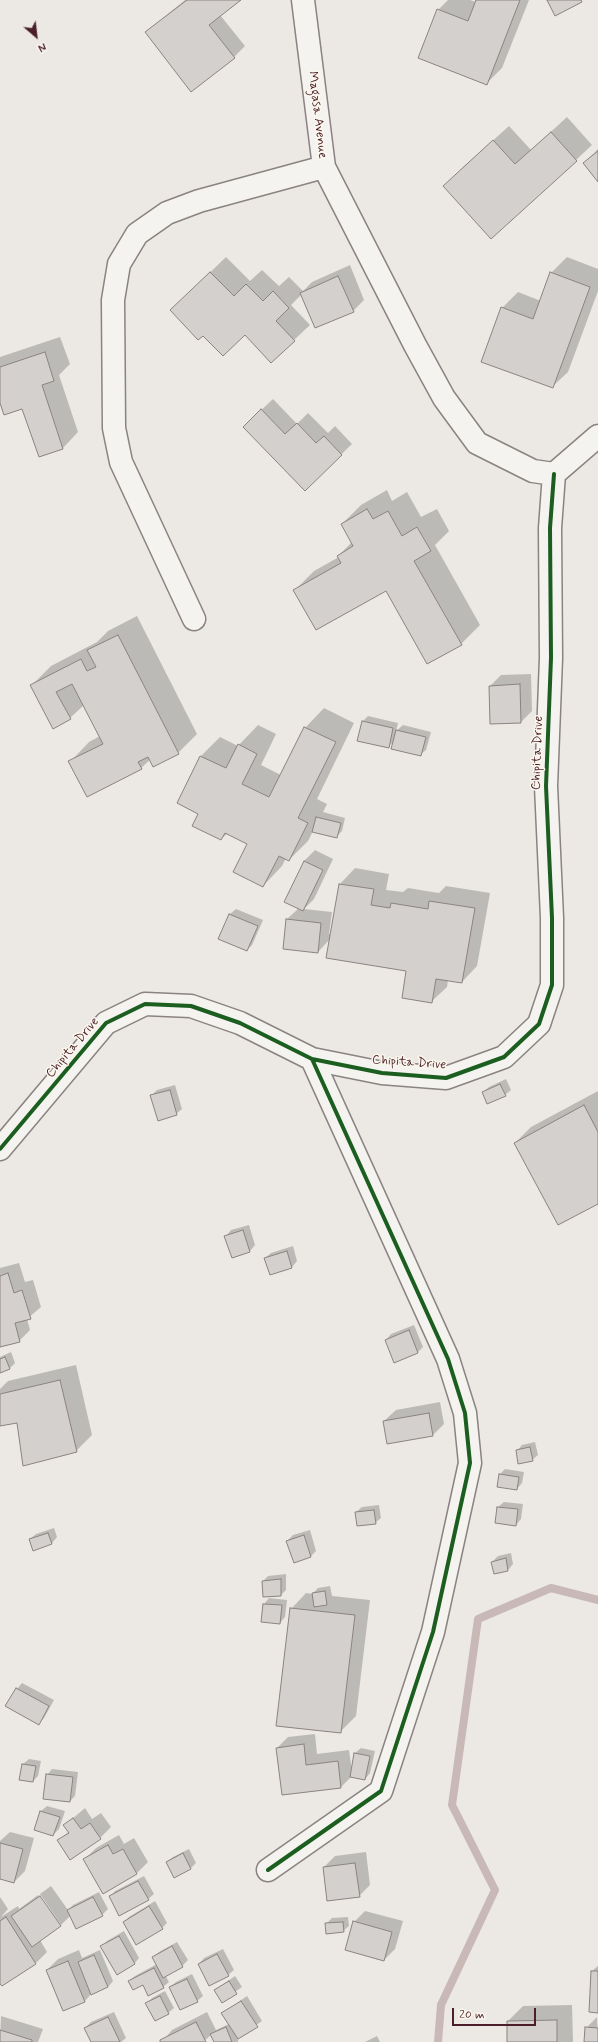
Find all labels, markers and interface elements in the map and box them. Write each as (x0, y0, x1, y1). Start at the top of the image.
north arrow (16, 16, 56, 56)
text: N (35, 39, 48, 54)
street label: Magasa Avenue (304, 71, 330, 159)
street label: Chipita Drive (529, 716, 547, 790)
street label: Chipita Drive (43, 1014, 103, 1082)
street label: Chipita Drive (371, 1053, 447, 1073)
scale bar (454, 2000, 538, 2026)
text: 20 m (459, 2007, 485, 2023)

